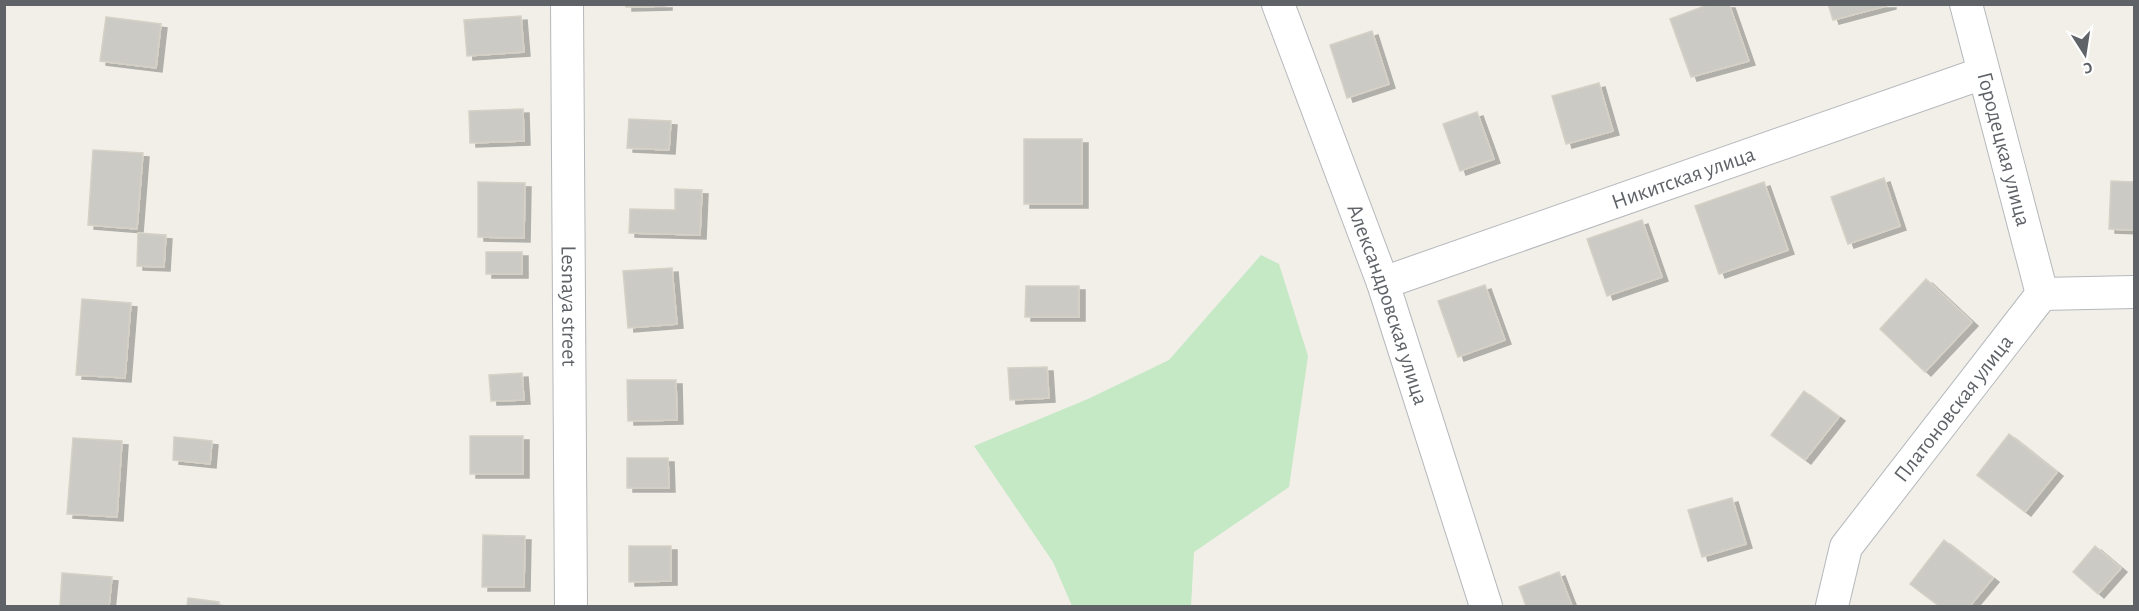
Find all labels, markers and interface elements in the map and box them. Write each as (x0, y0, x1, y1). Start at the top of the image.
north arrow (2055, 24, 2115, 84)
text: С (2082, 59, 2094, 76)
street label: Городецкая улица (1973, 70, 2035, 228)
street label: Никитская улица (1608, 143, 1758, 213)
street label: Александровская улица (1343, 201, 1432, 408)
street label: Lesnaya street (558, 245, 580, 367)
street label: Платоновская улица (1890, 331, 2017, 486)

